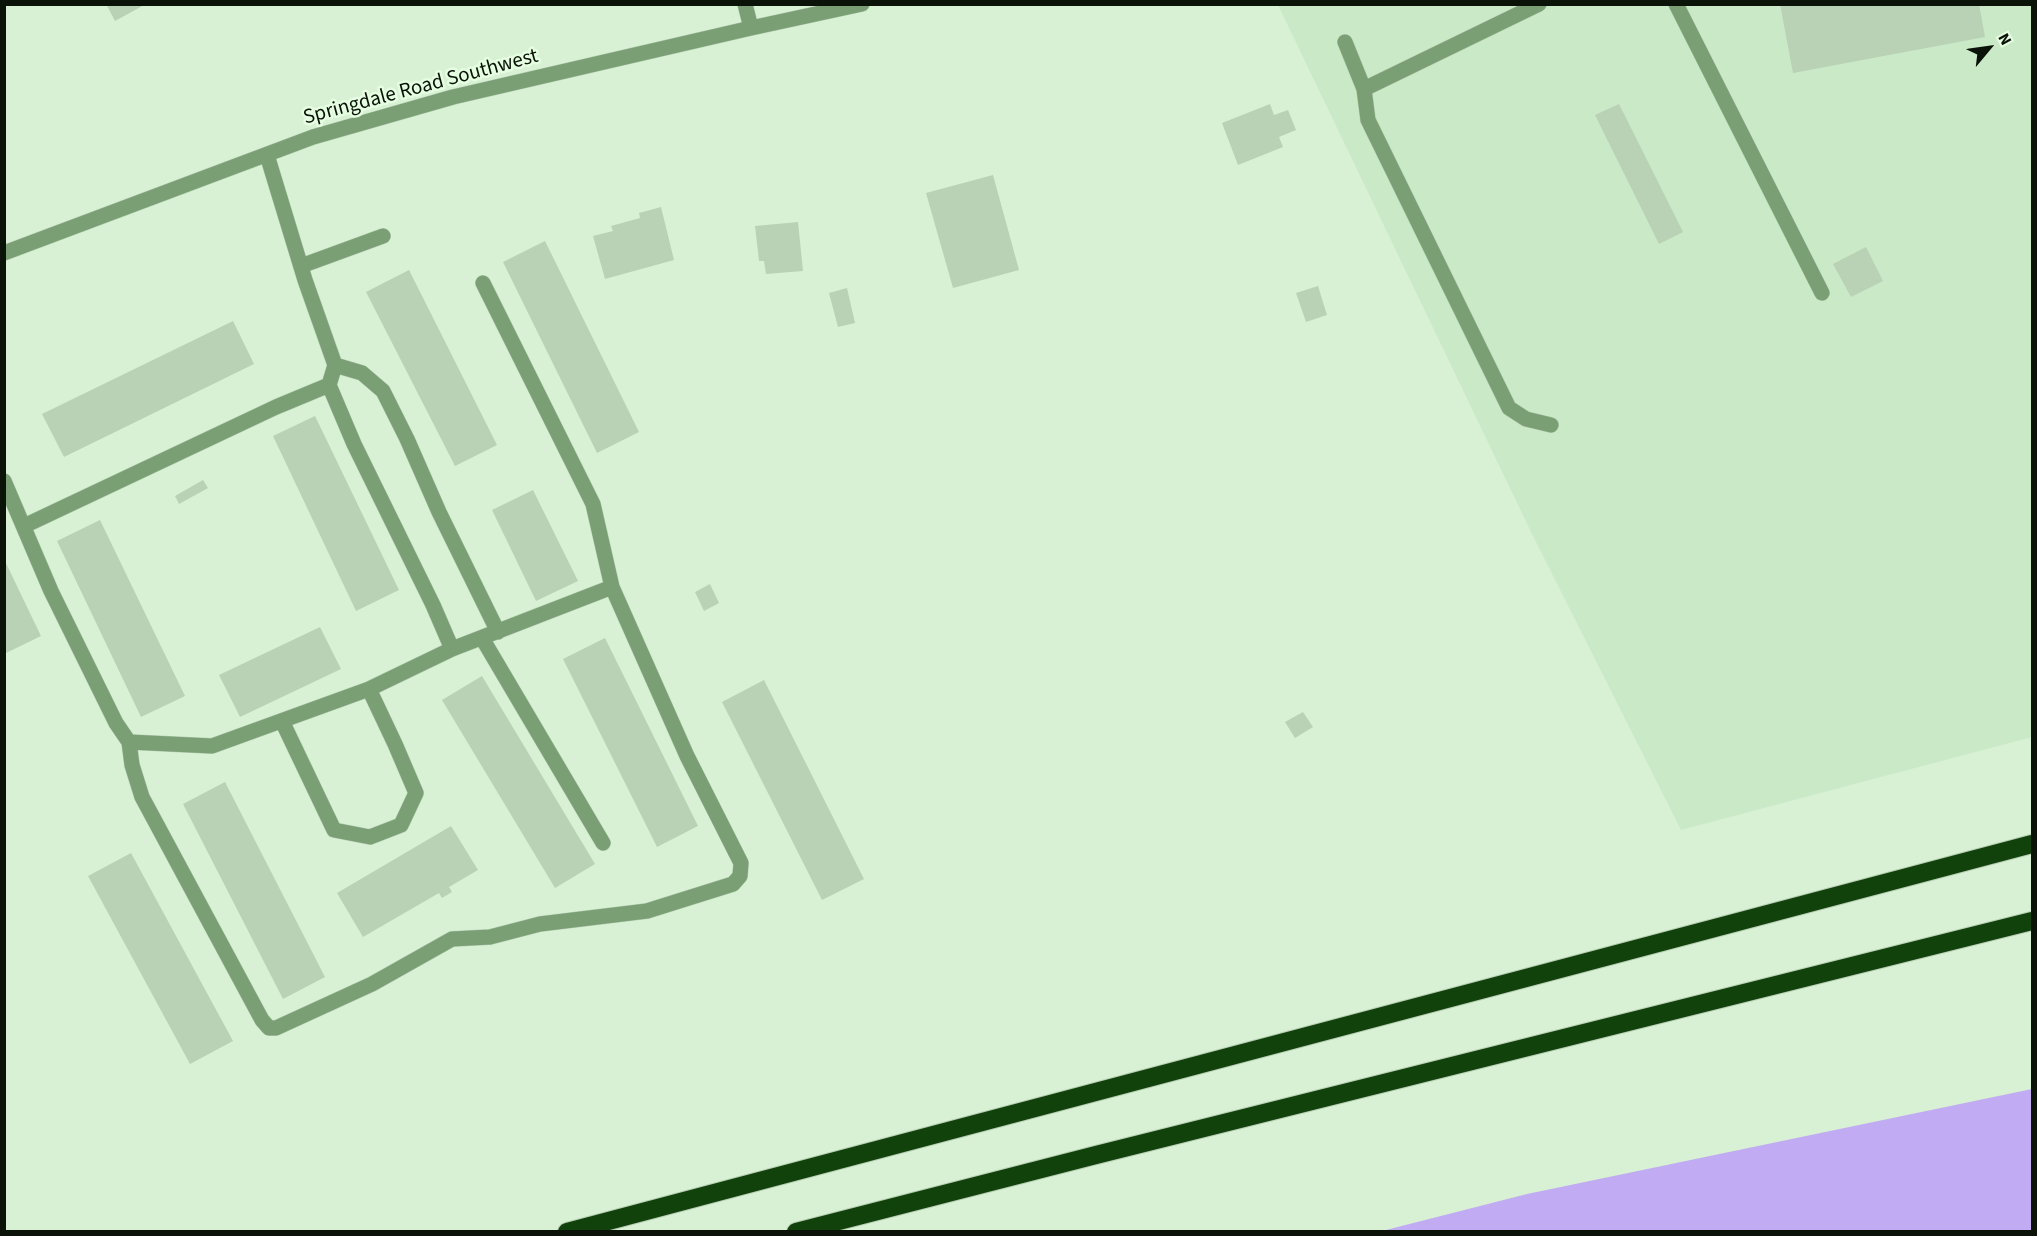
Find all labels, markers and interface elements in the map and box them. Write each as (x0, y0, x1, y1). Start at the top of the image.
north arrow (1959, 18, 2019, 78)
text: N (1993, 29, 2017, 49)
street label: Springdale Road Southwest (301, 45, 541, 131)

